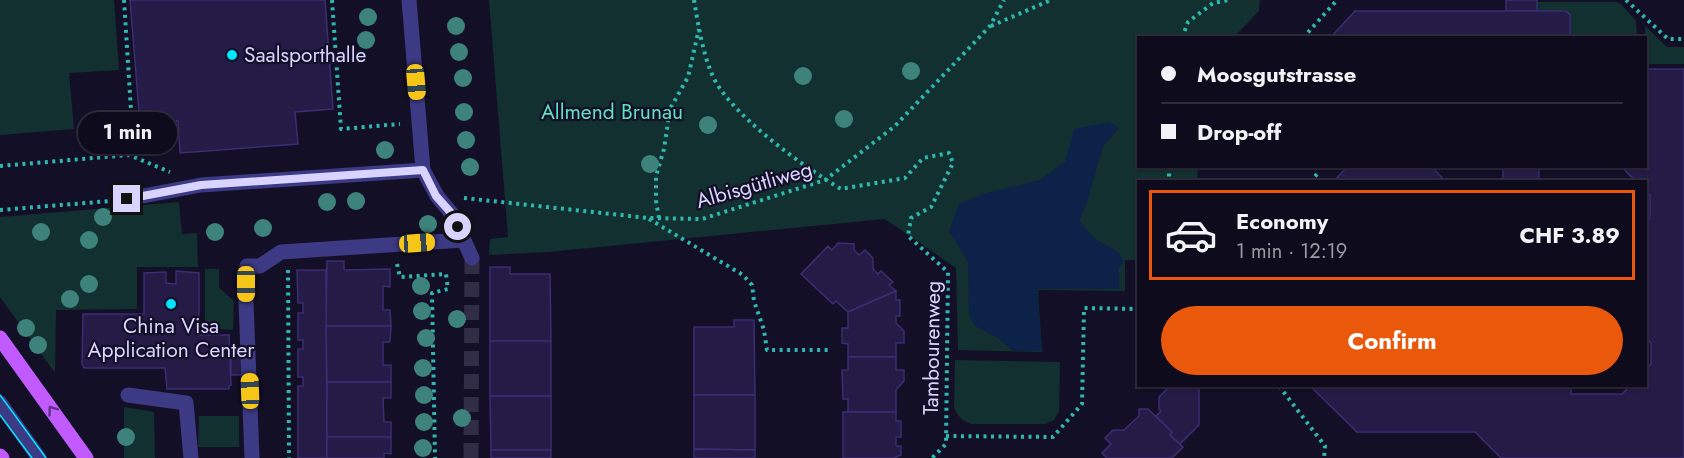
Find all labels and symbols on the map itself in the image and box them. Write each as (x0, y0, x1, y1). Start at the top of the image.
place label: Saalsporthalle (244, 40, 366, 70)
marker: Saalsporthalle (225, 48, 239, 62)
car (405, 63, 427, 101)
park label: Allmend Brunau (541, 97, 683, 127)
callout: 1 min (78, 112, 176, 154)
street label: Albisgütliweg (692, 154, 816, 216)
route end (113, 185, 140, 212)
route start (444, 213, 471, 240)
car (398, 233, 436, 253)
car (237, 266, 255, 302)
street label: Tambourenweg (916, 281, 948, 415)
marker: China Visa Application Center (164, 297, 178, 311)
place label: China Visa Application Center (88, 311, 255, 365)
car (240, 373, 260, 409)
one-way arrow (48, 406, 59, 417)

